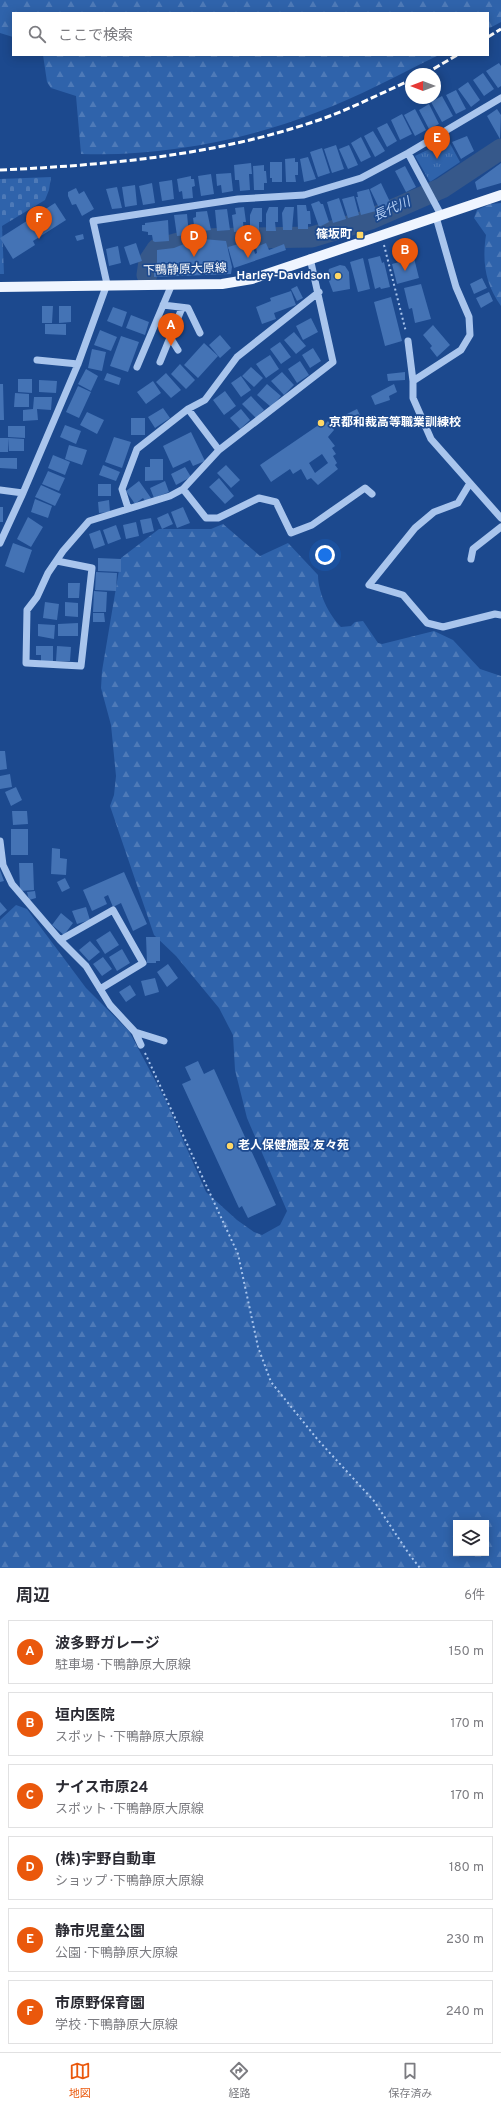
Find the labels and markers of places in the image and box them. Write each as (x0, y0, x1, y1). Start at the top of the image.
pin: E (424, 126, 450, 159)
pin: F (26, 206, 52, 239)
pin: D (181, 224, 207, 257)
pin: C (235, 225, 261, 258)
place label: 篠坂町 (316, 227, 352, 243)
marker: 篠坂町 (355, 230, 365, 240)
pin: B (392, 238, 418, 271)
place label: Harley-Davidson (236, 268, 330, 284)
marker: Harley-Davidson (333, 271, 343, 281)
pin: A (158, 313, 184, 346)
place label: 京都和裁高等職業訓練校 (329, 415, 461, 431)
marker: 京都和裁高等職業訓練校 (316, 418, 326, 428)
place label: 老人保健施設 友々苑 (238, 1138, 349, 1154)
marker: 老人保健施設 友々苑 (225, 1141, 235, 1151)

